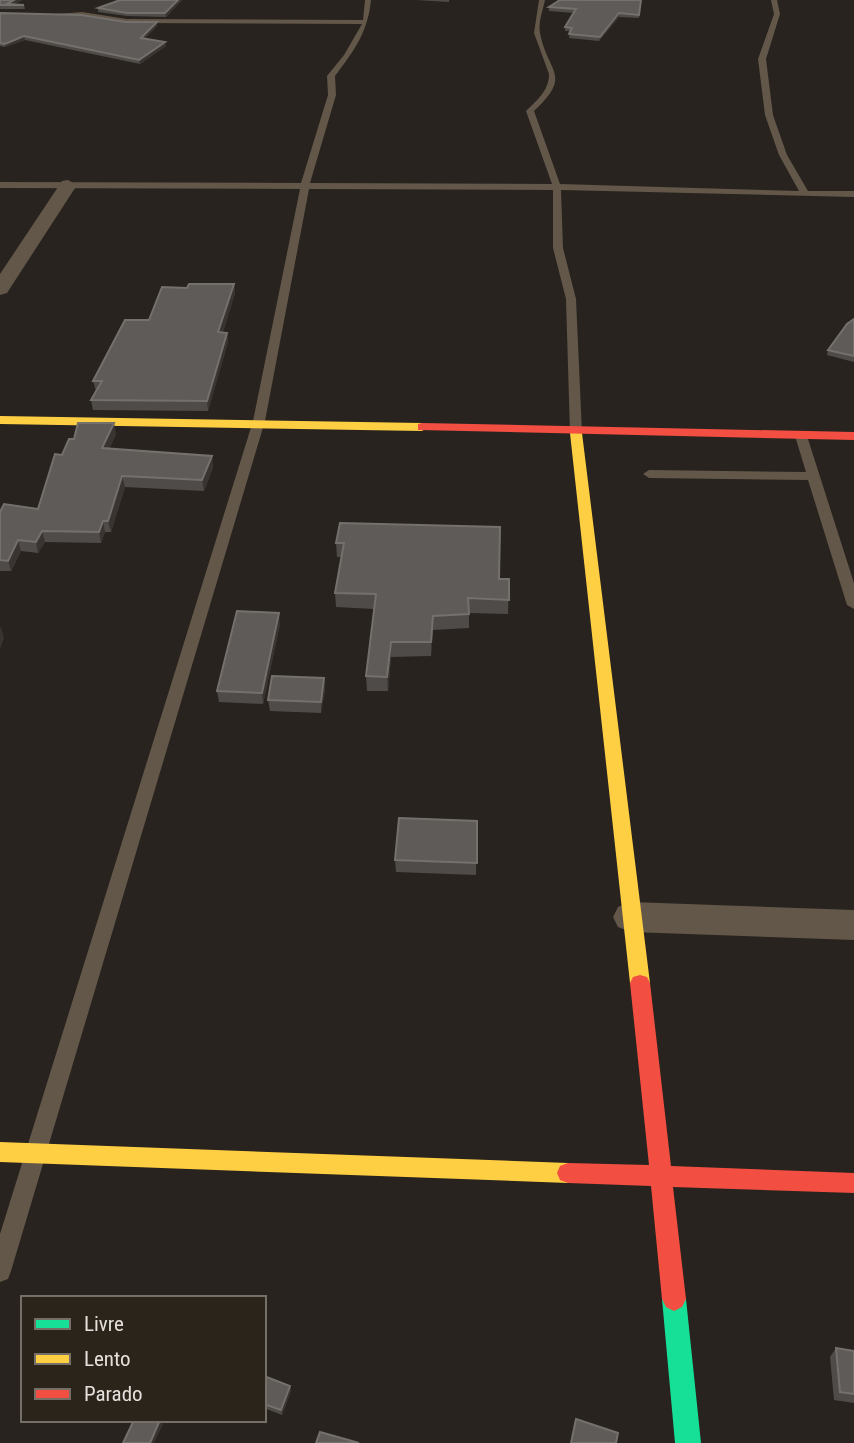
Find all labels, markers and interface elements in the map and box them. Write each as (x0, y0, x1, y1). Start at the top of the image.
legend (21, 1296, 266, 1422)
text: Livre (84, 1312, 124, 1336)
text: Lento (84, 1347, 131, 1371)
text: Parado (84, 1382, 143, 1406)

